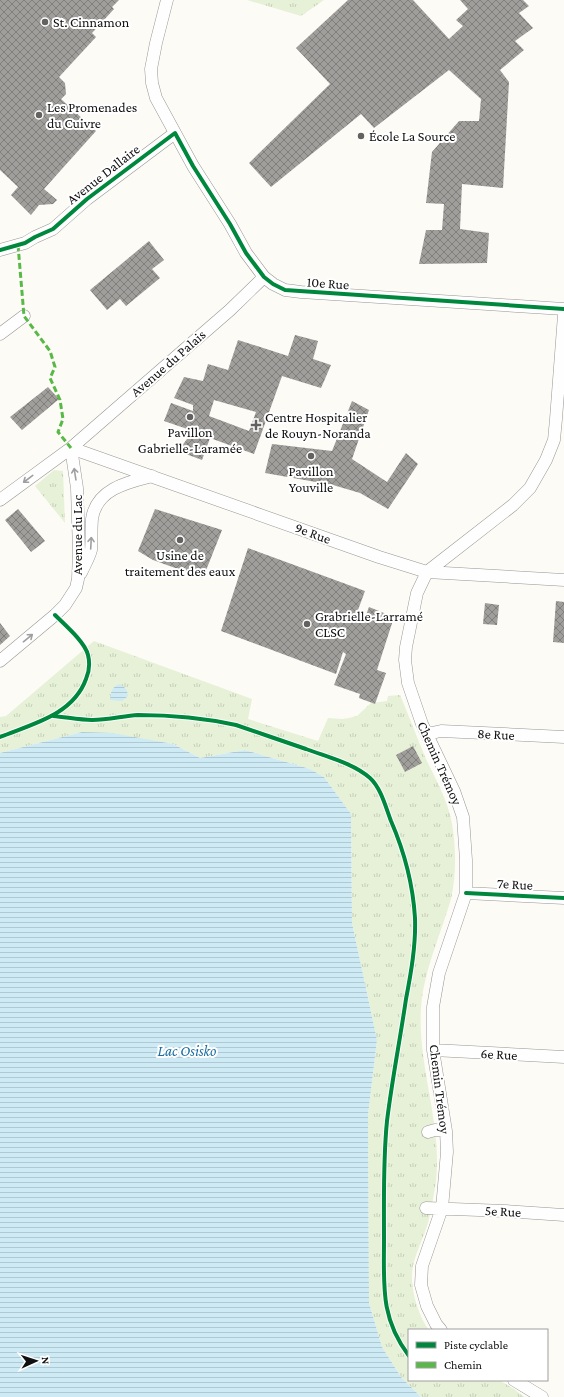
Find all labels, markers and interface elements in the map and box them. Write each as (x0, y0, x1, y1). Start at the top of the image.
place label: St. Cinnamon (53, 14, 130, 30)
marker: St. Cinnamon (40, 17, 50, 27)
place label: Les Promenades du Cuivre (47, 99, 137, 131)
marker: Les Promenades du Cuivre (34, 110, 44, 120)
place label: École La Source (369, 128, 455, 144)
marker: École La Source (356, 131, 366, 141)
street label: Avenue Dallaire (63, 141, 143, 207)
street label: 10e Rue (306, 274, 350, 292)
street label: Avenue du Palais (127, 326, 209, 400)
place label: Centre Hospitalier de Rouyn-Noranda (265, 409, 371, 441)
marker: Pavillon Gabrielle-Laramée (185, 412, 195, 422)
marker: Centre Hospitalier de Rouyn-Noranda (250, 419, 262, 431)
place label: Pavillon Gabrielle-Laramée (138, 424, 242, 456)
marker: Pavillon Youville (306, 451, 316, 461)
place label: Pavillon Youville (288, 463, 334, 495)
one-way arrow (71, 467, 79, 480)
one-way arrow (23, 475, 34, 483)
street label: Avenue du Lac (69, 495, 85, 575)
street label: 9e Rue (293, 519, 333, 547)
marker: Usine de traitement des eaux (175, 535, 185, 545)
one-way arrow (87, 537, 95, 550)
place label: Usine de traitement des eaux (125, 547, 236, 579)
place label: Grabrielle-Larramé CLSC (315, 608, 423, 640)
marker: Grabrielle-Larramé CLSC (302, 619, 312, 629)
one-way arrow (22, 633, 33, 642)
street label: Chemin Trémoy (414, 719, 466, 808)
street label: 8e Rue (477, 725, 515, 743)
street label: 7e Rue (497, 875, 533, 893)
water label: Lac Osisko (158, 1043, 216, 1059)
street label: Chemin Trémoy (427, 1043, 453, 1135)
street label: 6e Rue (480, 1045, 518, 1063)
street label: 5e Rue (484, 1202, 522, 1220)
legend (408, 1329, 548, 1381)
text: Piste cyclable (444, 1338, 508, 1352)
north arrow (16, 1341, 56, 1381)
text: N (40, 1356, 52, 1365)
text: Chemin (444, 1358, 483, 1372)

